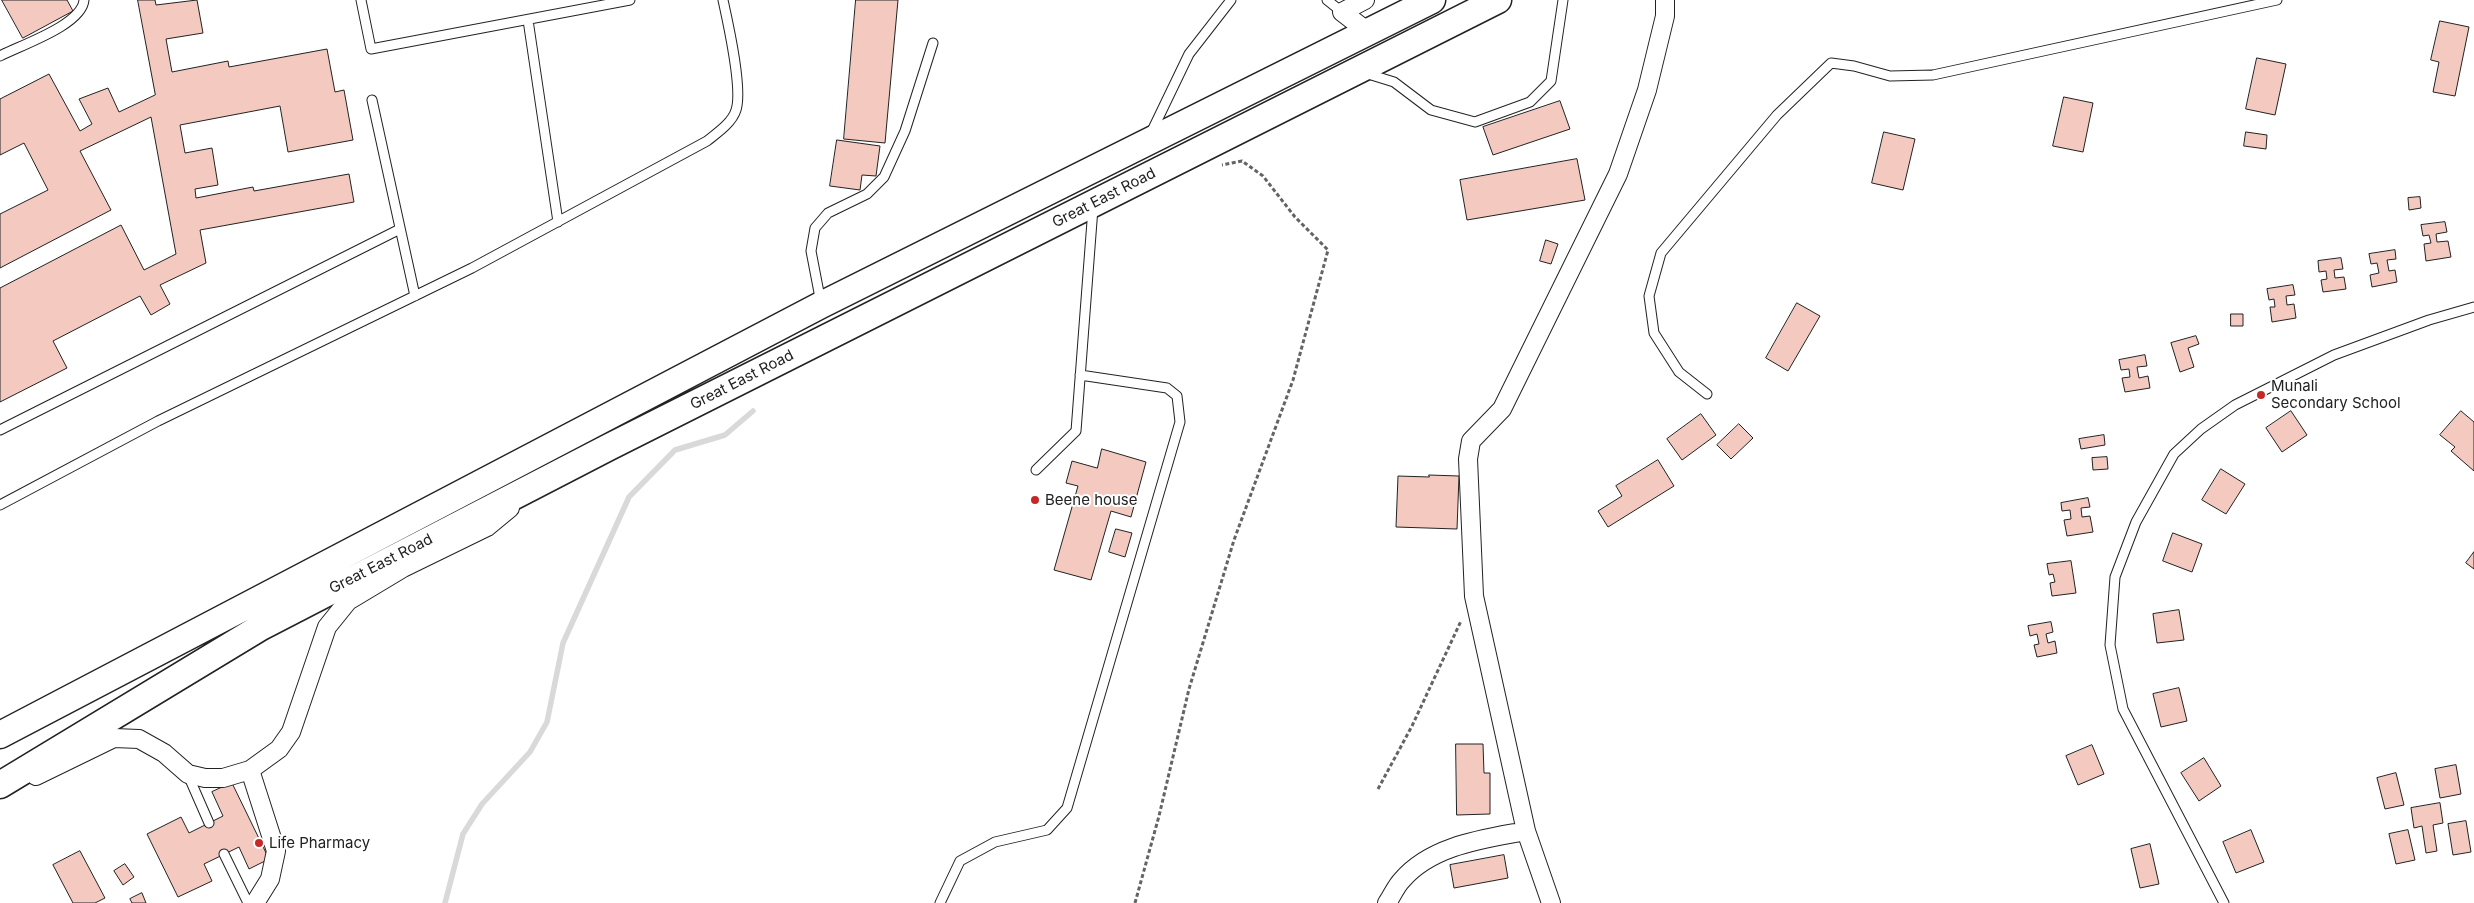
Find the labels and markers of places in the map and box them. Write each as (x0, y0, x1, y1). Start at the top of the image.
place label: Munali Secondary School (2271, 377, 2401, 412)
marker: Munali Secondary School (2255, 389, 2267, 401)
place label: Beene house (1045, 491, 1138, 509)
marker: Beene house (1029, 494, 1041, 506)
place label: Life Pharmacy (269, 834, 370, 852)
marker: Life Pharmacy (253, 837, 265, 849)

